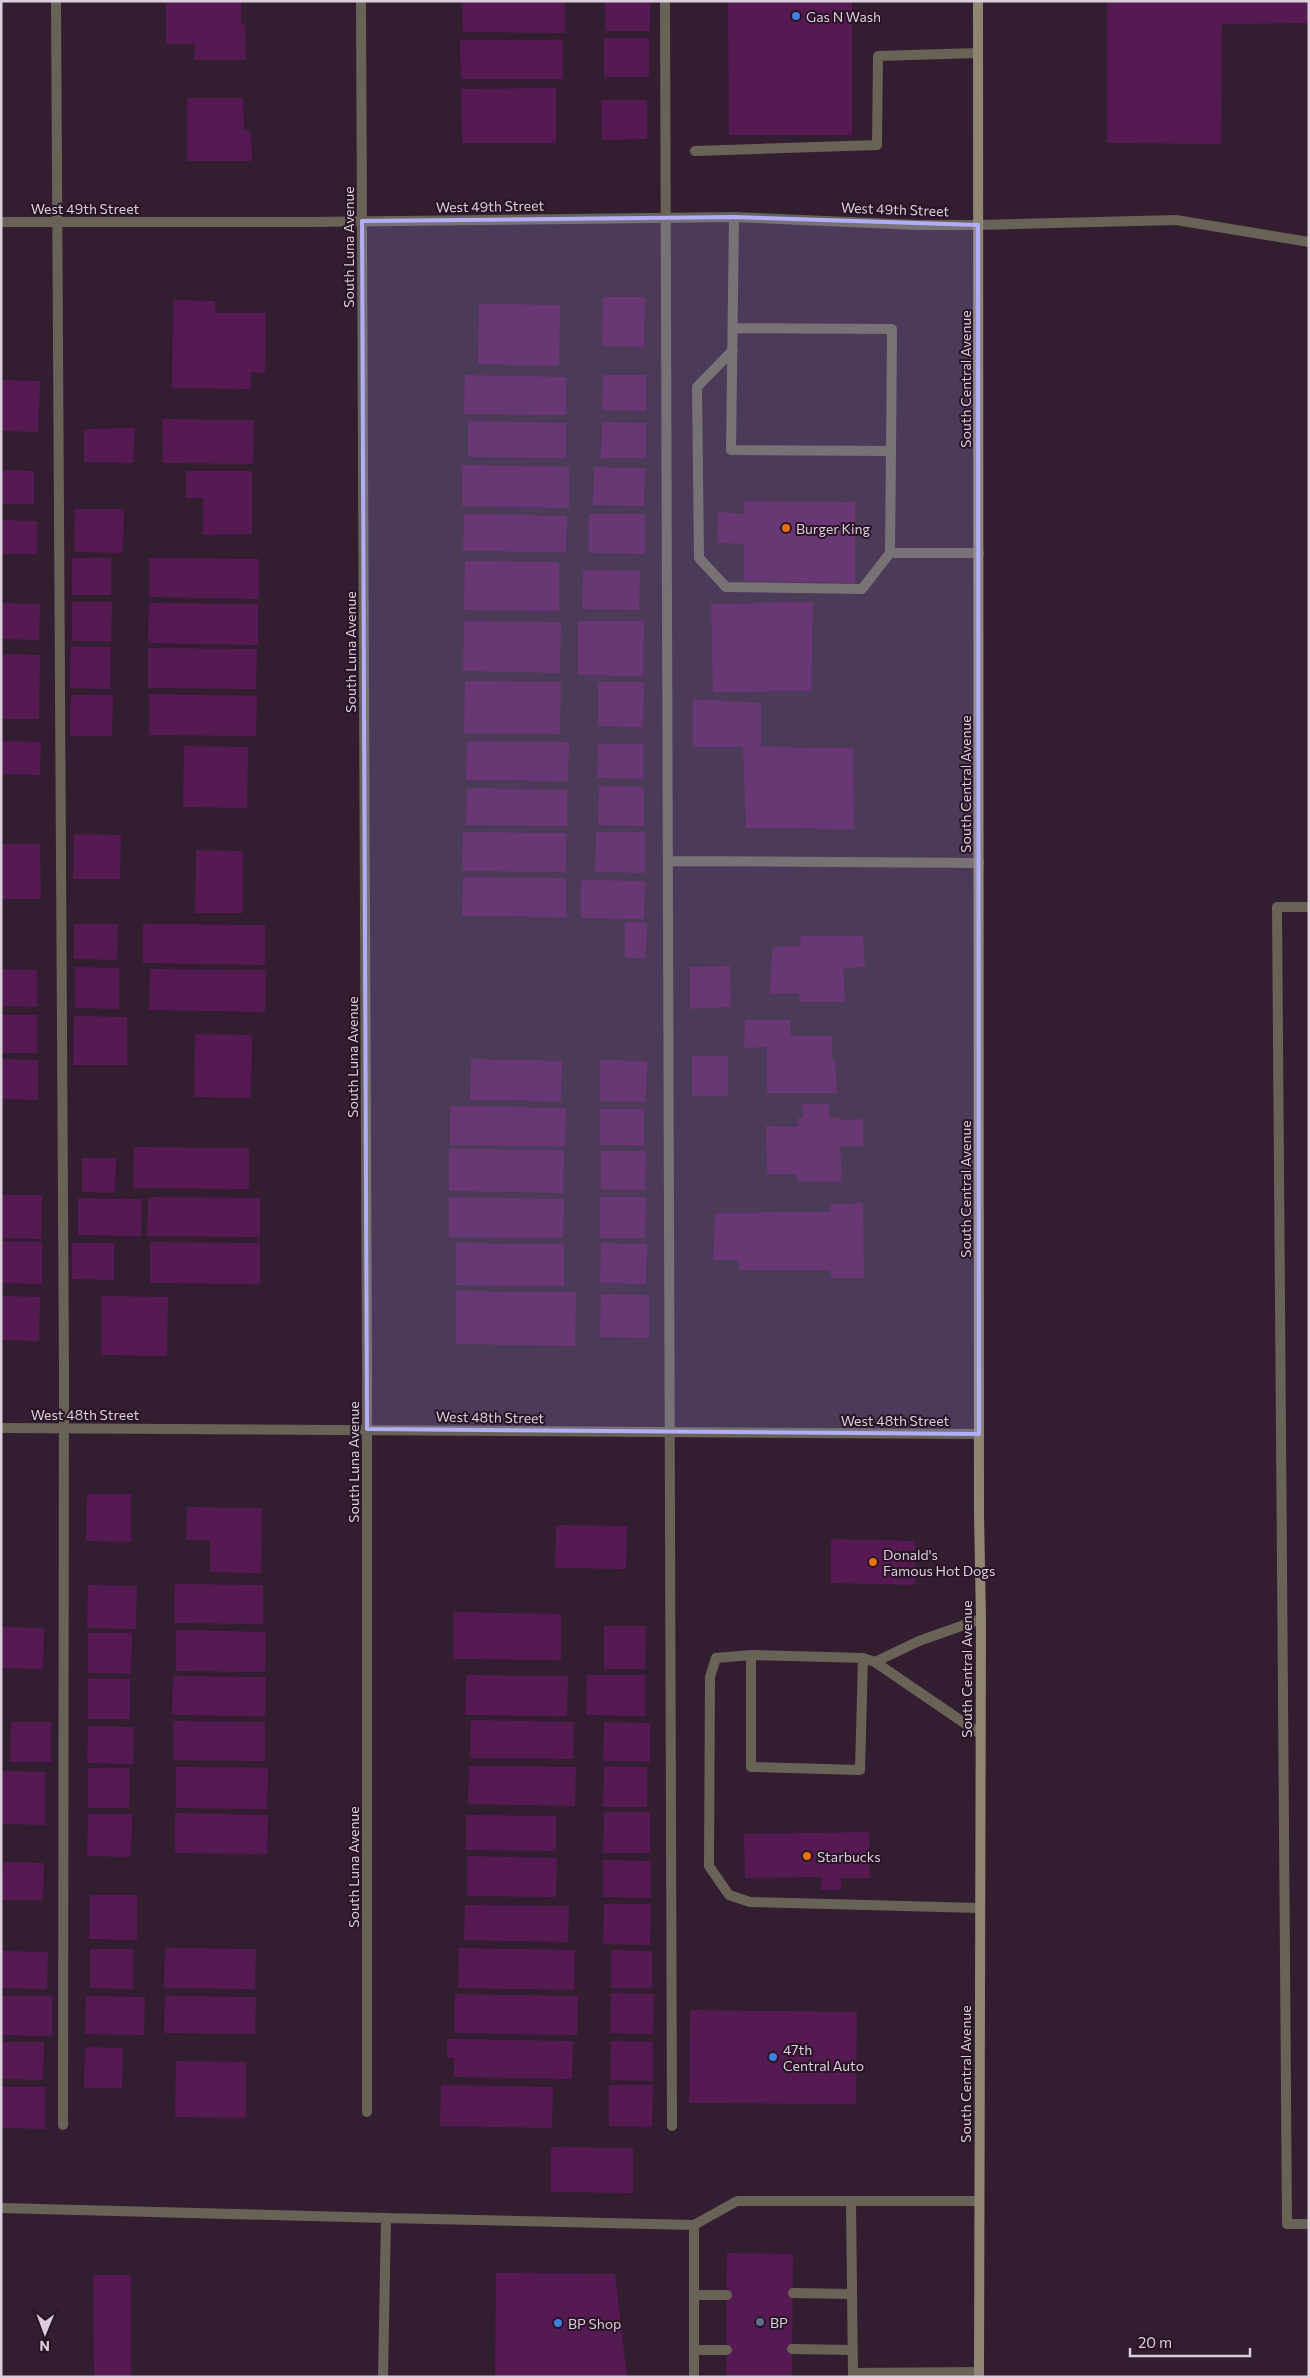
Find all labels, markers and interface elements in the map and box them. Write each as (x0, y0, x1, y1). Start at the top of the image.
place label: Gas N Wash (806, 8, 881, 25)
marker: Gas N Wash (790, 10, 802, 22)
street label: South Luna Avenue (340, 186, 357, 308)
street label: West 49th Street (436, 197, 545, 215)
street label: West 49th Street (841, 199, 950, 219)
street label: West 49th Street (31, 200, 139, 217)
street label: South Central Avenue (957, 310, 974, 448)
place label: Burger King (796, 520, 871, 537)
marker: Burger King (780, 522, 792, 534)
street label: South Luna Avenue (342, 591, 359, 713)
street label: South Central Avenue (957, 715, 974, 853)
street label: South Luna Avenue (344, 996, 361, 1118)
street label: South Central Avenue (957, 1120, 974, 1258)
street label: South Luna Avenue (345, 1401, 362, 1523)
street label: West 48th Street (31, 1406, 139, 1423)
street label: West 48th Street (436, 1408, 545, 1426)
street label: West 48th Street (841, 1412, 949, 1429)
place label: Donald's Famous Hot Dogs (883, 1546, 995, 1579)
marker: Donald's Famous Hot Dogs (867, 1556, 879, 1568)
street label: South Central Avenue (958, 1600, 975, 1738)
street label: South Luna Avenue (345, 1806, 362, 1928)
place label: Starbucks (817, 1848, 881, 1865)
marker: Starbucks (801, 1850, 813, 1862)
street label: South Central Avenue (957, 2005, 974, 2143)
place label: 47th Central Auto (783, 2041, 864, 2074)
marker: 47th Central Auto (767, 2051, 779, 2063)
north arrow (20, 2308, 70, 2358)
place label: BP (770, 2314, 788, 2331)
place label: BP Shop (568, 2315, 621, 2332)
marker: BP (754, 2316, 766, 2328)
marker: BP Shop (552, 2317, 564, 2329)
scale bar (1130, 2326, 1250, 2358)
text: 20 m (1138, 2333, 1172, 2351)
text: N (39, 2338, 50, 2355)

